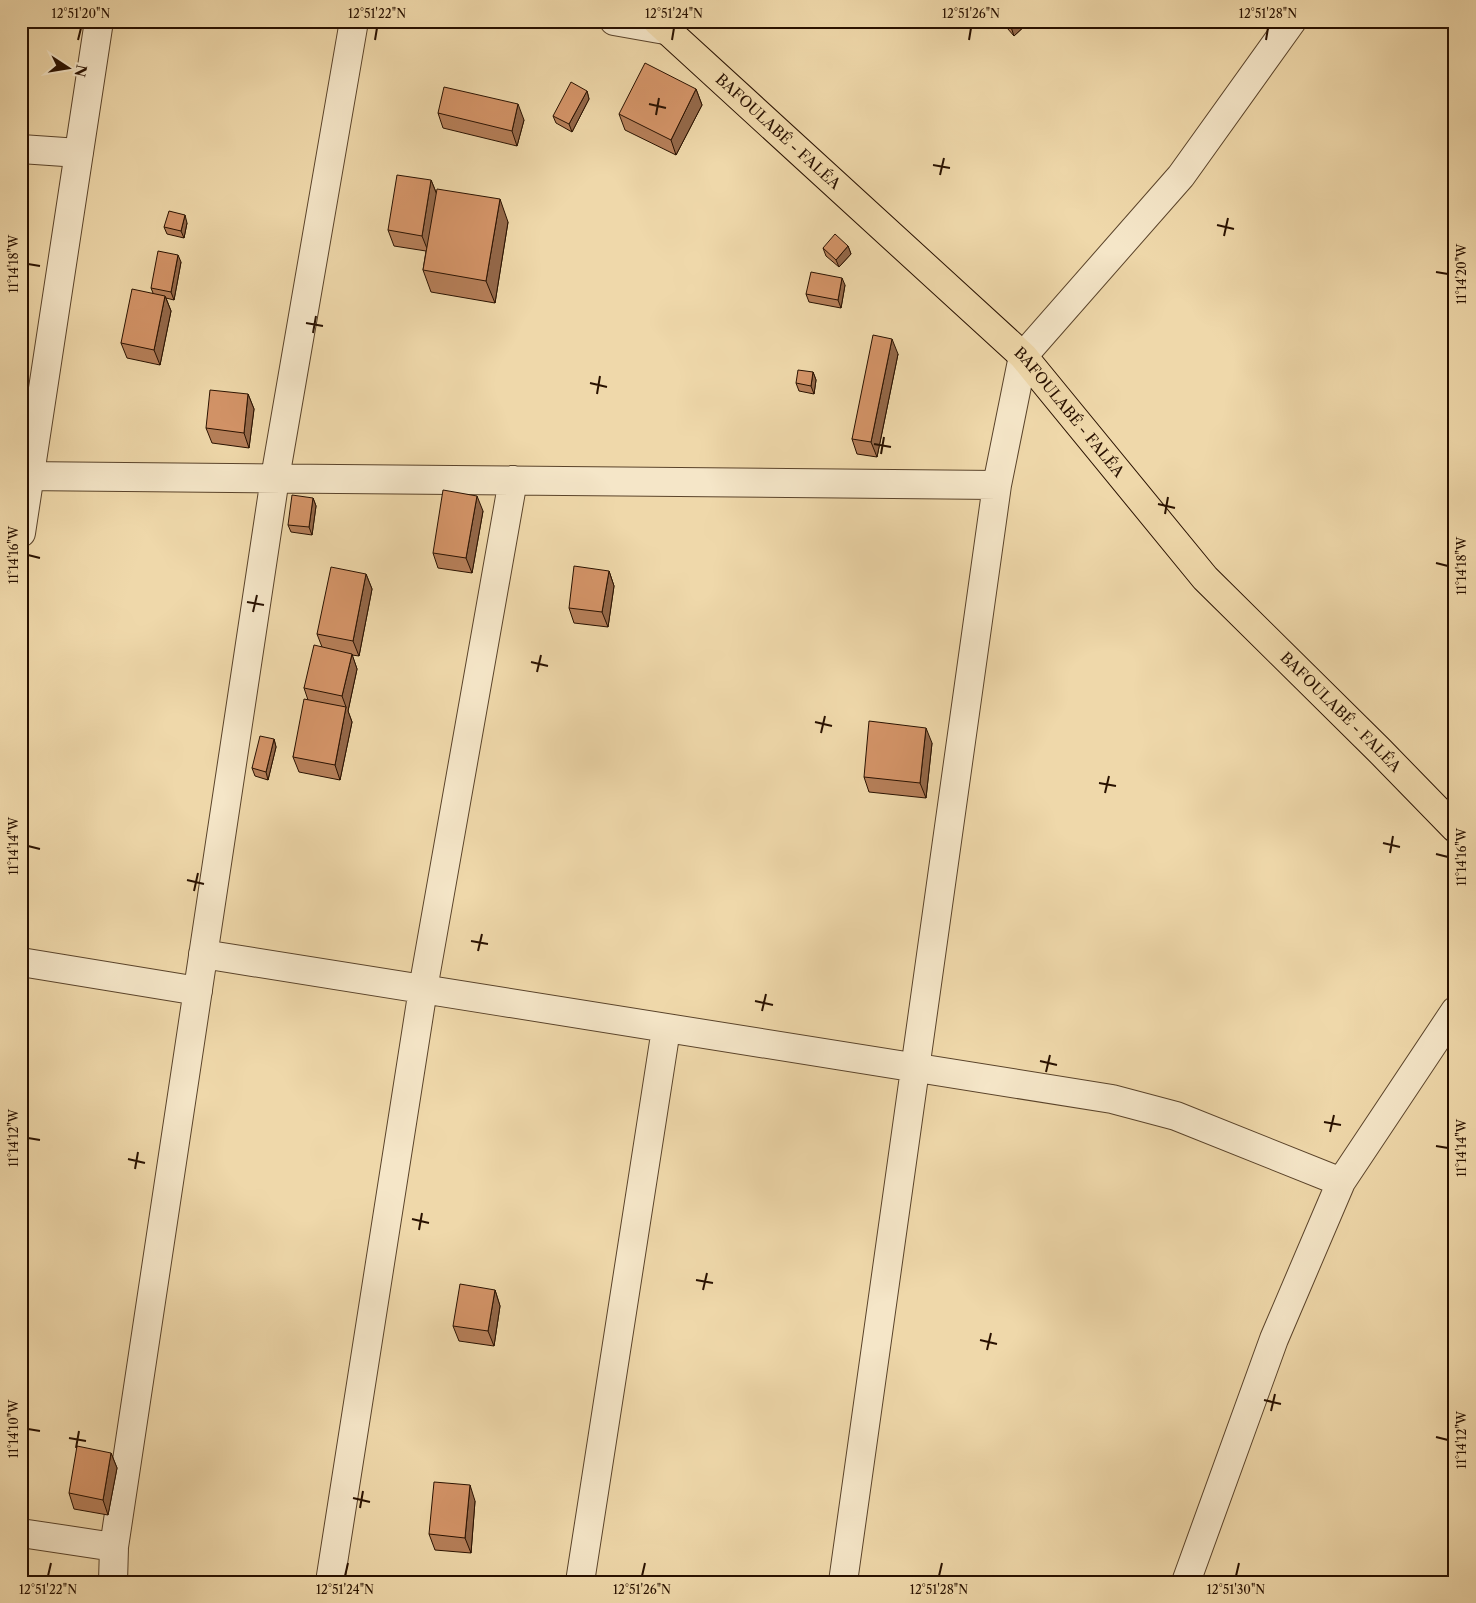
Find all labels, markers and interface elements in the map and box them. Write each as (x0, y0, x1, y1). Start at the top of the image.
text: 12°51'20"N (52, 6, 110, 21)
text: 12°51'22"N (348, 6, 406, 21)
text: 12°51'24"N (645, 6, 703, 21)
text: 12°51'26"N (942, 6, 1000, 21)
text: 12°51'28"N (1239, 6, 1297, 21)
north arrow (42, 42, 92, 92)
text: N (71, 63, 91, 79)
street label: BAFOULABÉ - FALÉA (712, 69, 845, 194)
text: 11°14'18"W (6, 234, 21, 293)
text: 11°14'20"W (1454, 243, 1469, 304)
street label: BAFOULABÉ - FALÉA (1011, 343, 1129, 482)
text: 11°14'16"W (6, 525, 21, 584)
text: 11°14'18"W (1454, 536, 1469, 595)
street label: BAFOULABÉ - FALÉA (1276, 648, 1406, 777)
text: 11°14'14"W (6, 816, 21, 875)
text: 11°14'16"W (1454, 827, 1469, 886)
text: 11°14'12"W (6, 1108, 21, 1167)
text: 11°14'14"W (1454, 1118, 1469, 1177)
text: 11°14'10"W (6, 1399, 21, 1458)
text: 11°14'12"W (1454, 1410, 1469, 1469)
text: 12°51'22"N (19, 1582, 77, 1597)
text: 12°51'24"N (316, 1582, 374, 1597)
text: 12°51'26"N (613, 1582, 671, 1597)
text: 12°51'28"N (910, 1582, 968, 1597)
text: 12°51'30"N (1207, 1582, 1265, 1597)

